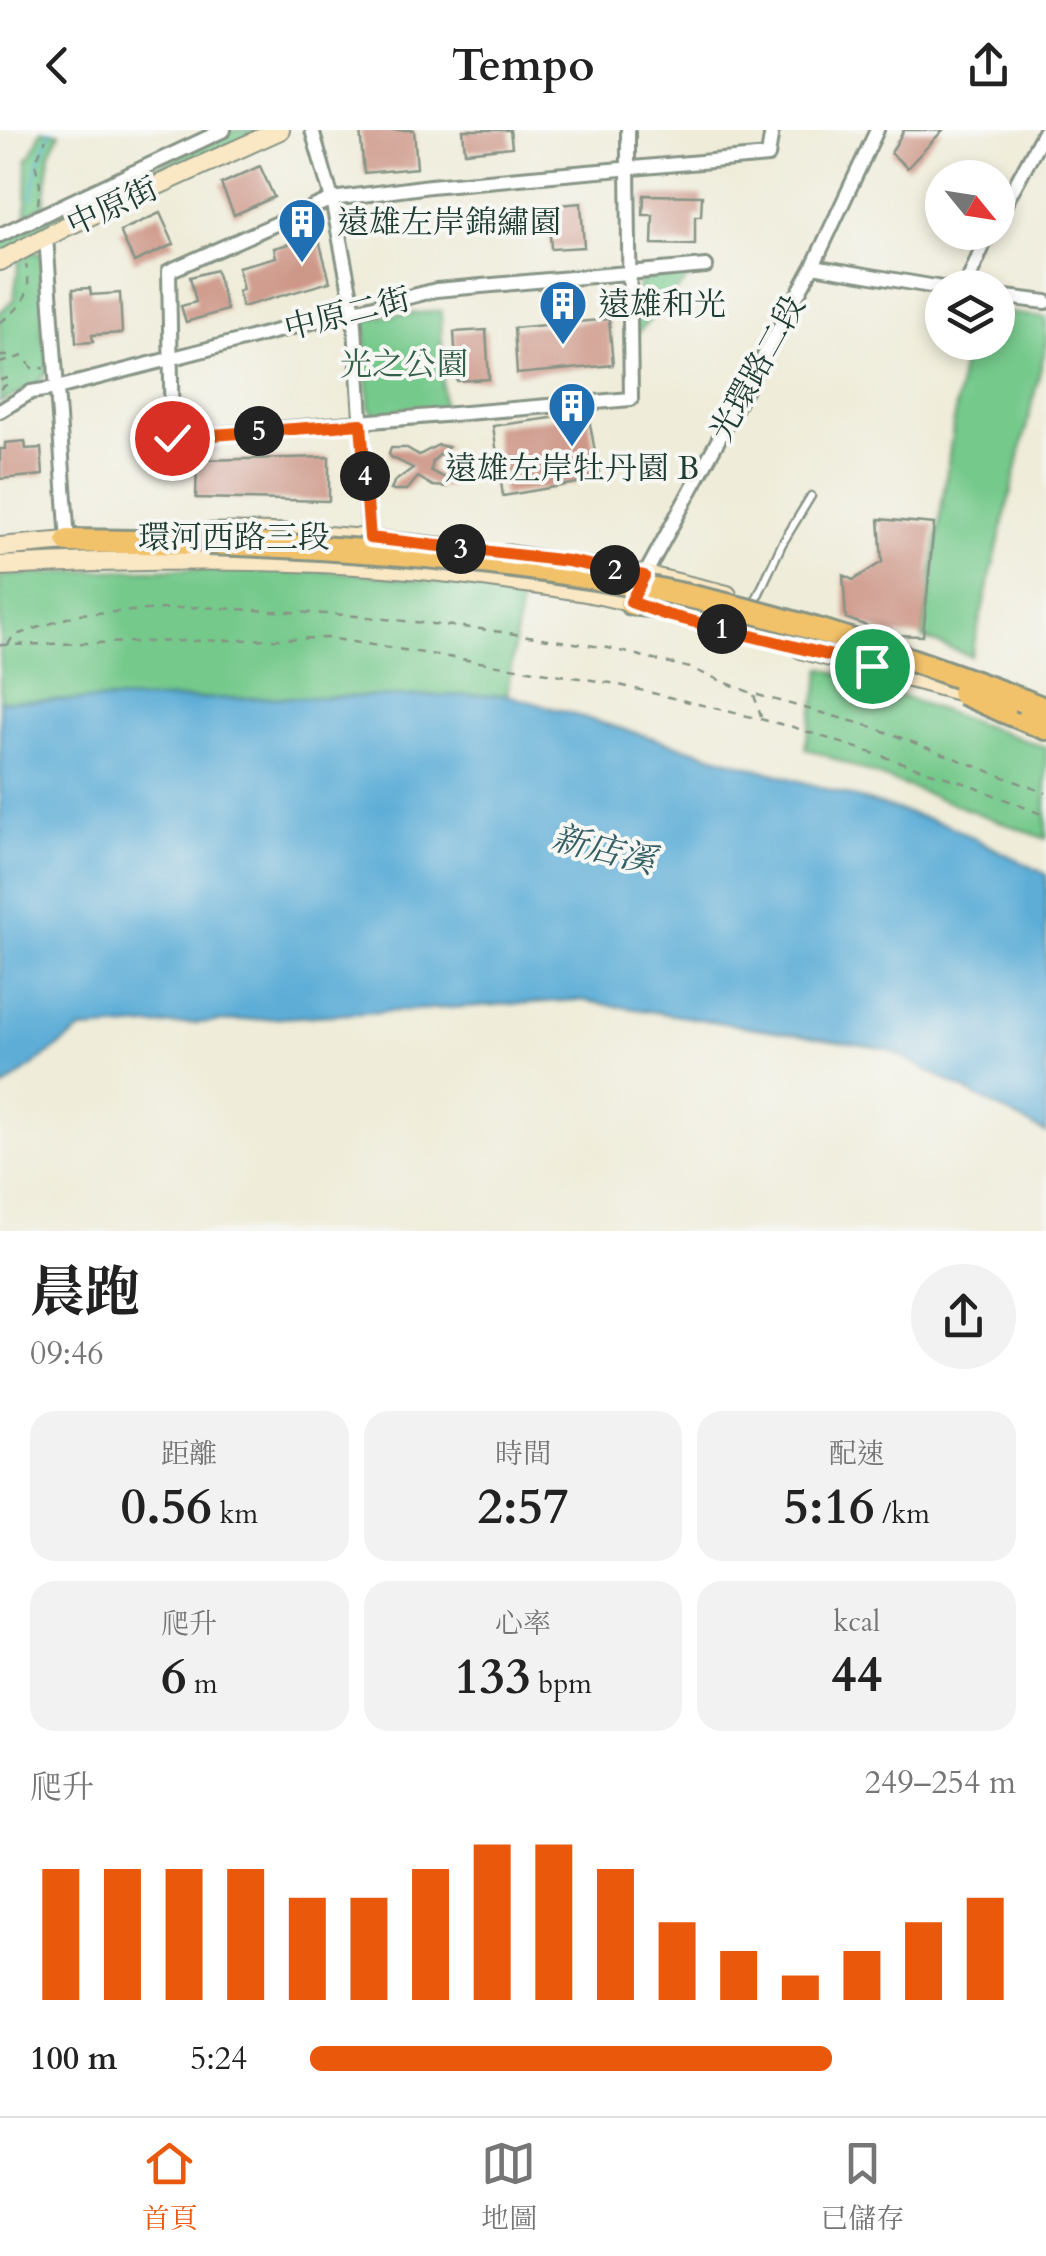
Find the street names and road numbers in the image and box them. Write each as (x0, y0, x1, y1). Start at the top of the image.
street label: 中原街 (60, 167, 165, 247)
street label: 中原二街 (280, 277, 415, 351)
street label: 光環路二段 (700, 288, 816, 449)
street label: 環河西路三段 (138, 516, 330, 560)

